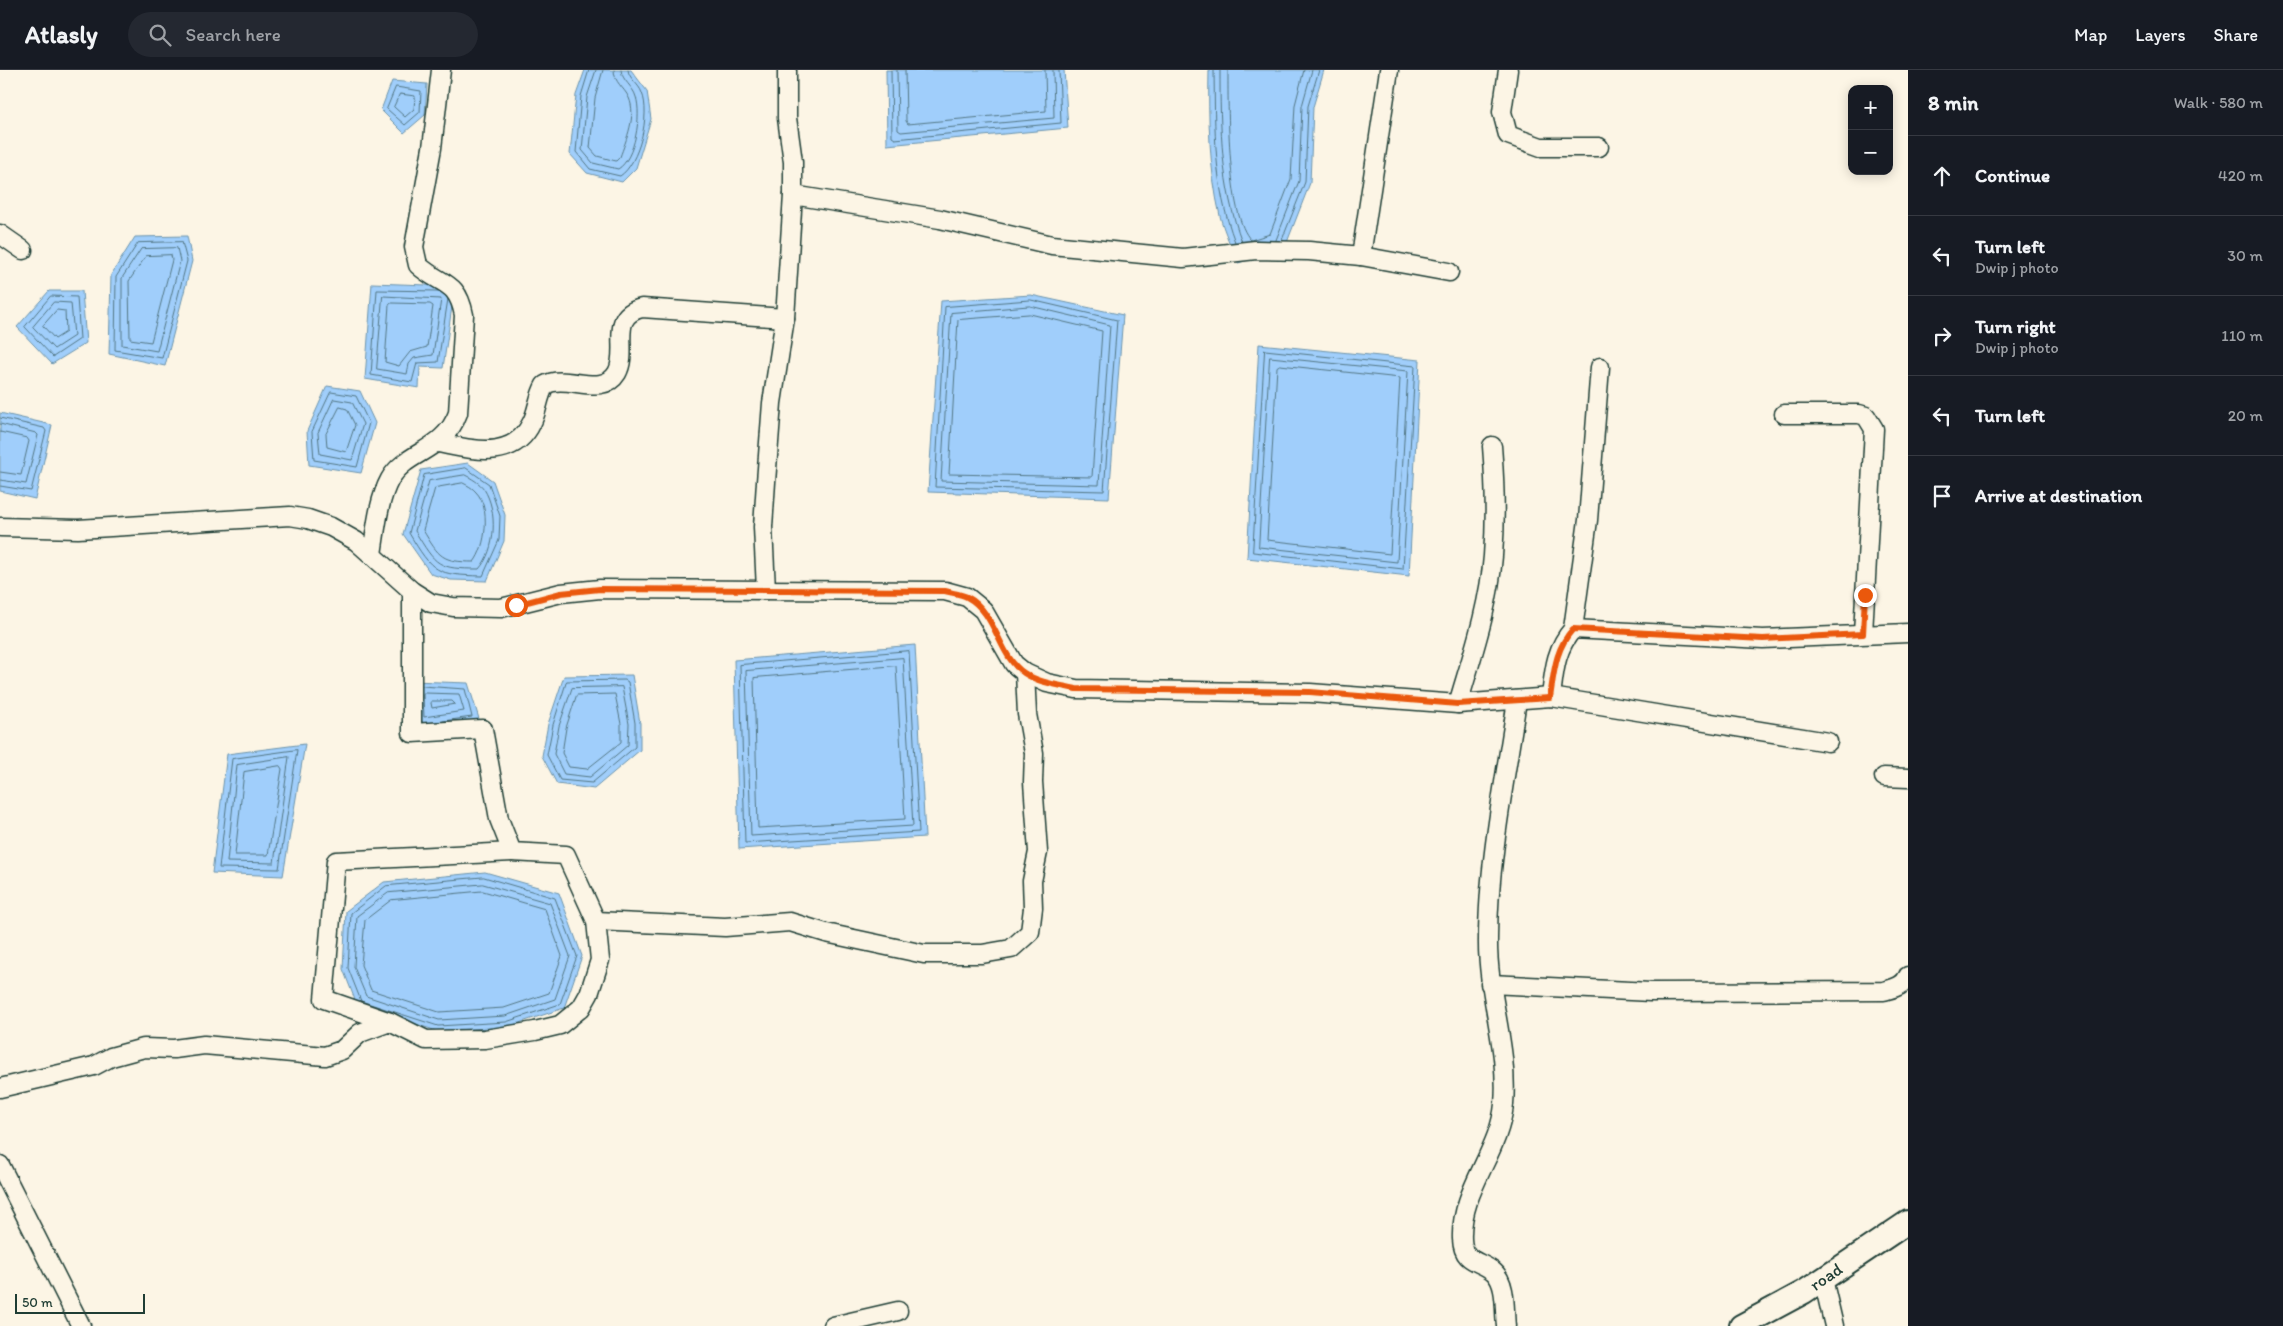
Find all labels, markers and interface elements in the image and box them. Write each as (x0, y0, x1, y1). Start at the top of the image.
search box (128, 12, 478, 57)
text: Atlasly (25, 20, 98, 49)
icon: search (146, 21, 174, 49)
text: Search here (186, 23, 281, 46)
text: Map (2074, 24, 2107, 46)
text: Layers (2135, 24, 2185, 46)
text: Share (2213, 24, 2258, 46)
map controls (1848, 85, 1893, 175)
button: + (1848, 85, 1893, 130)
text: 8 min (1928, 90, 1978, 115)
text: Walk · 580 m (2174, 93, 2263, 112)
button: − (1848, 130, 1893, 175)
icon: ahead (1928, 162, 1956, 190)
text: Continue (1975, 164, 2050, 187)
text: 420 m (2218, 166, 2263, 185)
text: Turn left (1975, 235, 2045, 258)
icon: left (1928, 242, 1956, 270)
text: 30 m (2227, 246, 2263, 265)
text: Dwip j photo (1975, 258, 2059, 277)
text: Turn right (1975, 315, 2056, 338)
icon: right (1928, 322, 1956, 350)
text: 110 m (2221, 326, 2263, 345)
text: Dwip j photo (1975, 338, 2059, 357)
icon: left (1928, 402, 1956, 430)
text: Turn left (1975, 404, 2045, 427)
text: 20 m (2228, 406, 2263, 425)
icon: arrive (1928, 482, 1956, 510)
text: Arrive at destination (1975, 484, 2142, 507)
route end (1854, 584, 1877, 607)
route start (505, 594, 528, 617)
street label: road (1805, 1258, 1847, 1296)
scale bar (15, 1291, 145, 1314)
text: 50 m (22, 1294, 53, 1311)

